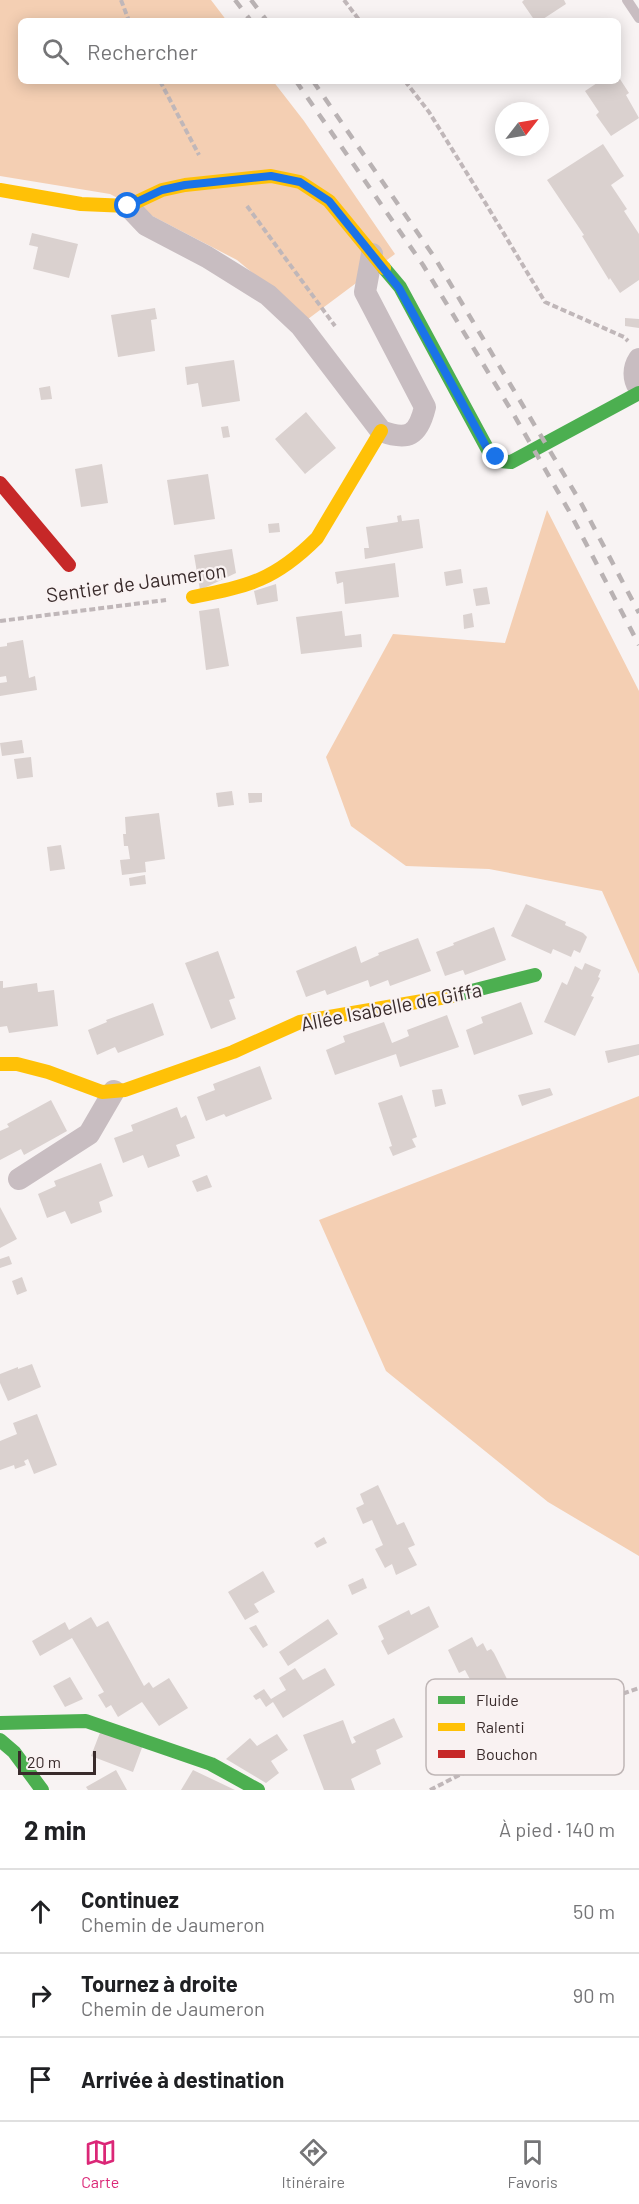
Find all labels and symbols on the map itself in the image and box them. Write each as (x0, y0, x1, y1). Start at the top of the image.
north arrow (495, 102, 549, 156)
route start (114, 192, 140, 218)
route end (482, 443, 508, 469)
street label: Sentier de Jaumeron (45, 557, 227, 607)
street label: Allée Isabelle de Giffa (298, 977, 484, 1035)
legend (426, 1679, 624, 1775)
text: Fluide (476, 1690, 519, 1709)
text: Ralenti (476, 1717, 525, 1736)
text: Bouchon (476, 1744, 538, 1763)
scale bar (18, 1748, 96, 1776)

